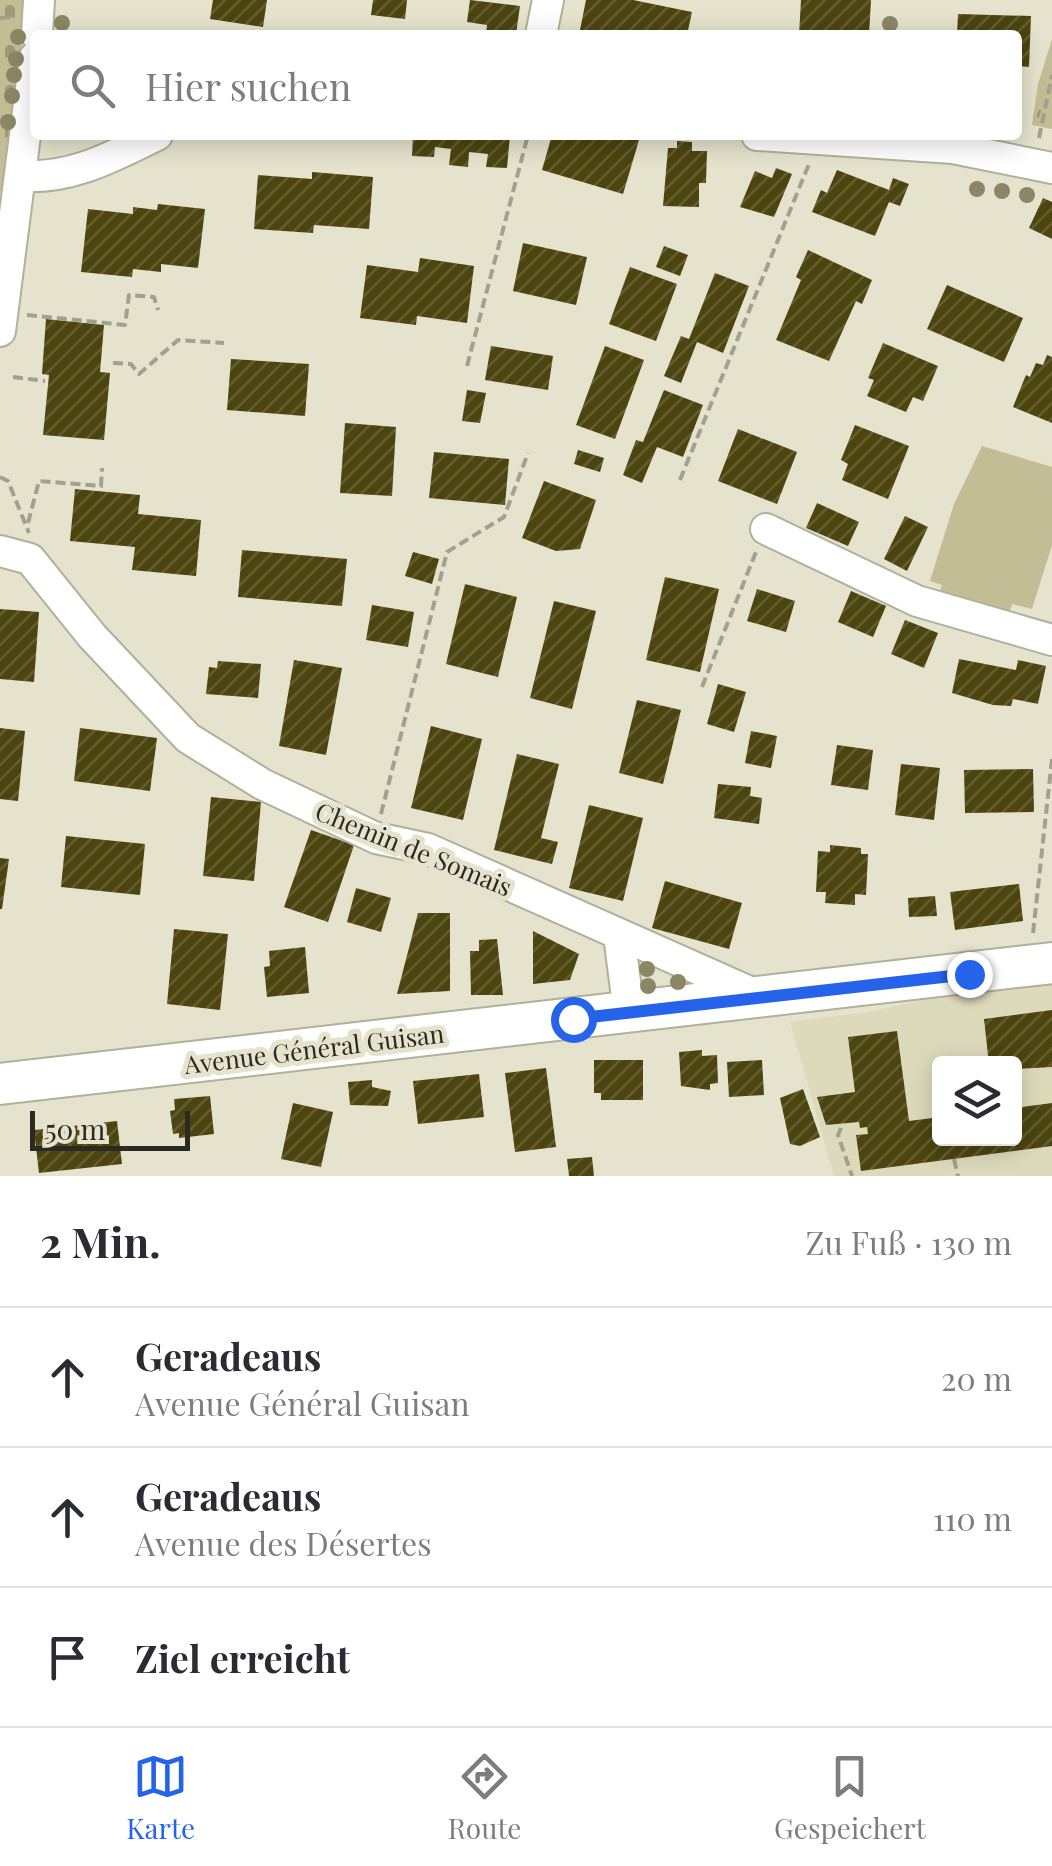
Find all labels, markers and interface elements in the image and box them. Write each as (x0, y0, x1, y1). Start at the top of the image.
search box (30, 30, 1022, 140)
icon: search (65, 58, 120, 113)
text: Hier suchen (145, 60, 352, 111)
street label: Chemin de Somais (311, 794, 517, 902)
route end (947, 952, 993, 998)
route start (551, 997, 597, 1043)
street label: Avenue Général Guisan (181, 1016, 446, 1080)
map controls (932, 1056, 1022, 1146)
button: layers (932, 1056, 1022, 1146)
scale bar (30, 1106, 190, 1150)
text: 50 m (45, 1110, 105, 1147)
text: 2 Min. (40, 1213, 161, 1269)
text: Zu Fuß · 130 m (805, 1220, 1012, 1263)
text: Geradeaus (135, 1330, 321, 1381)
icon: ahead (40, 1350, 95, 1405)
text: 20 m (941, 1356, 1012, 1399)
text: Avenue Général Guisan (135, 1381, 470, 1424)
text: Geradeaus (135, 1470, 321, 1521)
icon: ahead (40, 1490, 95, 1545)
text: 110 m (933, 1496, 1012, 1539)
text: Avenue des Désertes (135, 1521, 432, 1564)
icon: arrive (40, 1630, 95, 1685)
text: Ziel erreicht (135, 1632, 350, 1683)
tab: Karte (126, 1749, 195, 1846)
tab: Route (448, 1749, 522, 1846)
tab: Gespeichert (774, 1749, 926, 1846)

